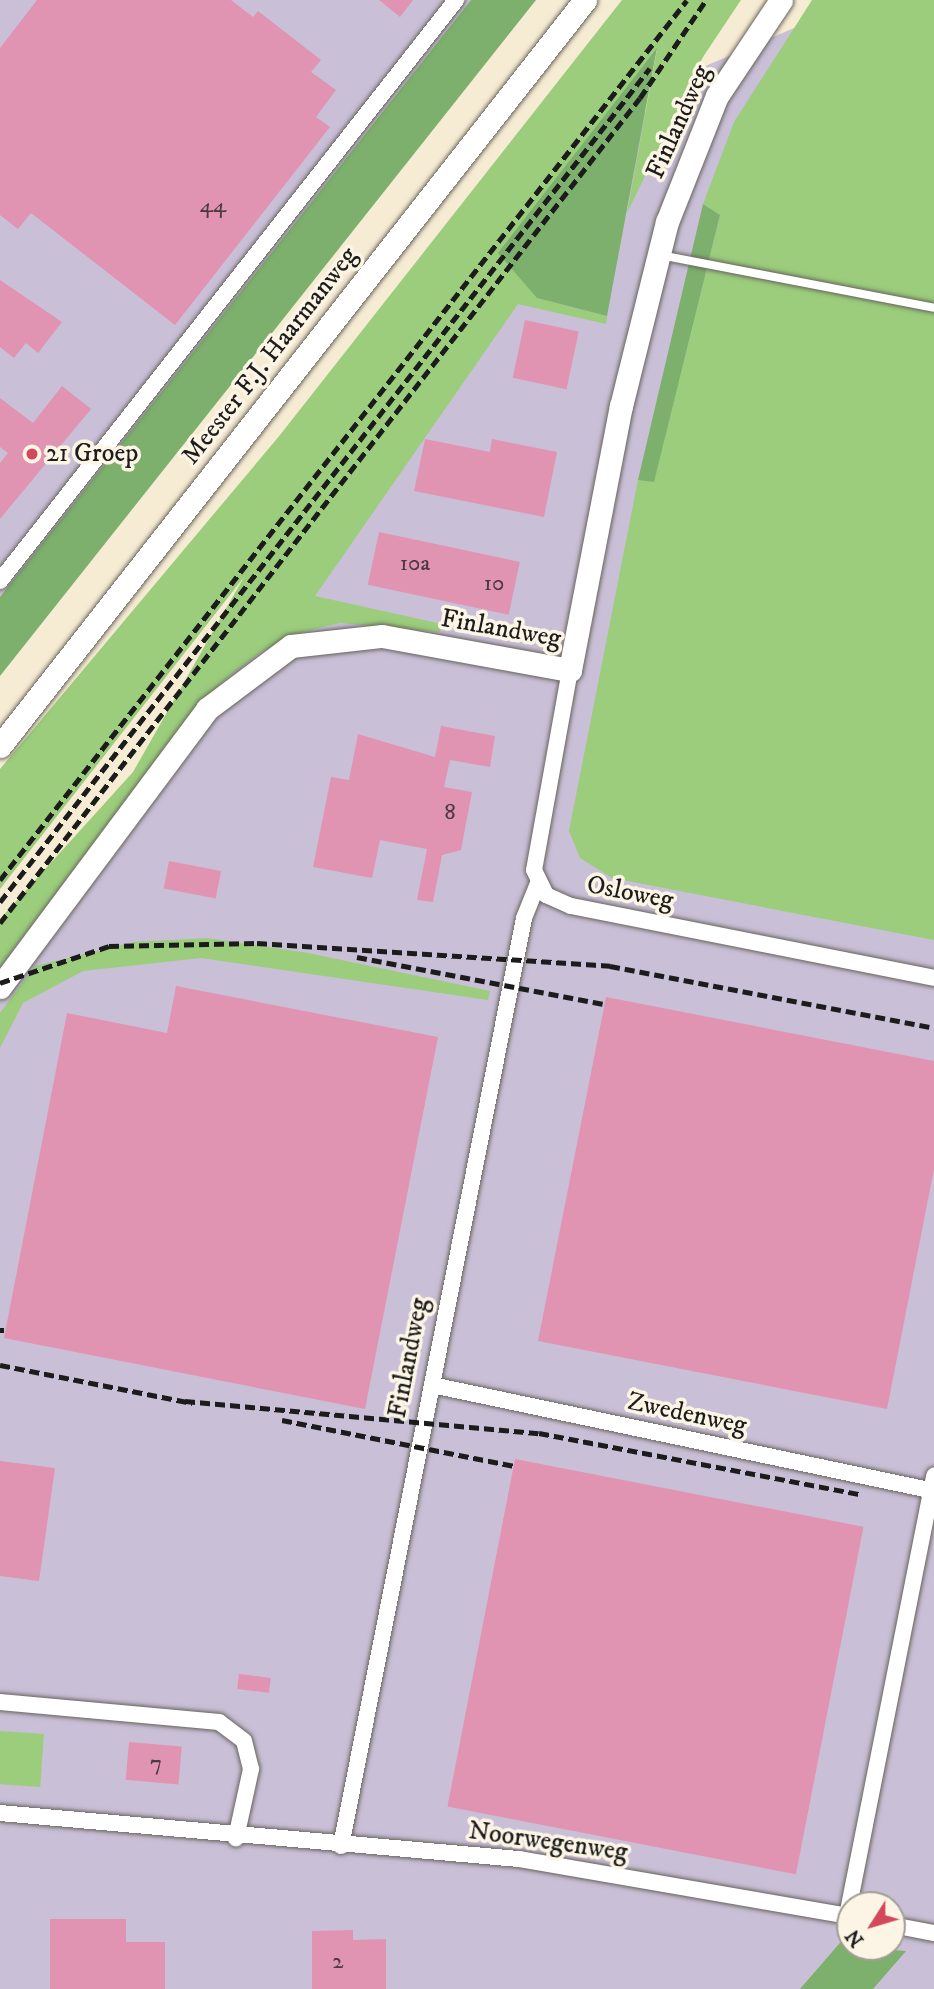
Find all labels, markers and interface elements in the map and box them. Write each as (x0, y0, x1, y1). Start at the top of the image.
street label: Finlandweg (640, 60, 718, 184)
house number: 44 (200, 192, 226, 220)
street label: Meester F.J. Haarmanweg (175, 241, 365, 471)
place label: 21 Groep (46, 438, 138, 470)
marker: 21 Groep (24, 446, 40, 462)
house number: 10a (400, 550, 430, 578)
house number: 10 (484, 570, 504, 598)
street label: Finlandweg (438, 603, 564, 655)
house number: 8 (444, 799, 456, 827)
street label: Osloweg (584, 869, 676, 917)
street label: Finlandweg (382, 1295, 436, 1421)
street label: Zwedenweg (625, 1386, 749, 1442)
house number: 7 (150, 1750, 162, 1778)
street label: Noorwegenweg (467, 1815, 629, 1869)
north arrow (836, 1891, 906, 1961)
text: N (842, 1925, 869, 1951)
house number: 2 (332, 1948, 344, 1976)

